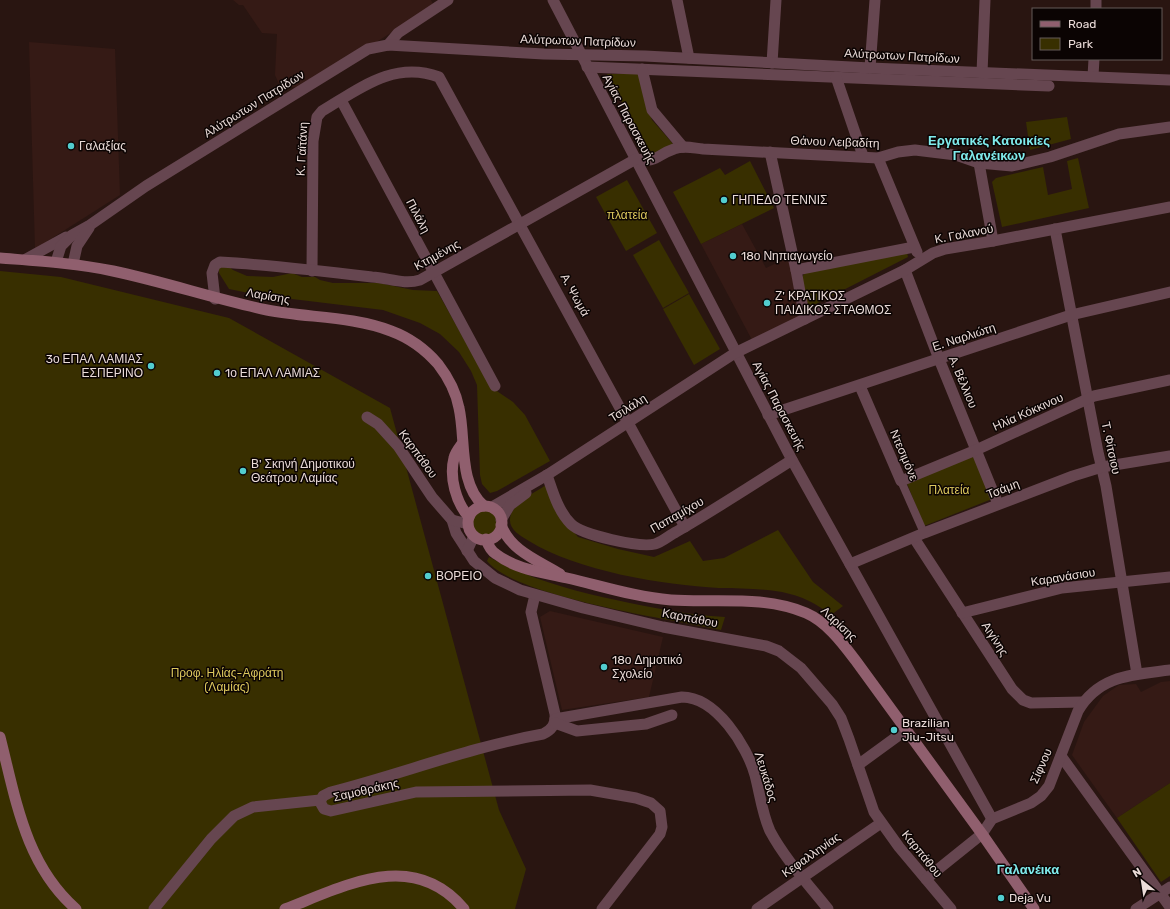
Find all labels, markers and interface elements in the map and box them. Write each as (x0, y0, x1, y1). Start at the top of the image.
legend (1032, 8, 1162, 60)
text: Road (1068, 17, 1096, 31)
street label: Αλύτρωτων Πατρίδων (520, 32, 636, 50)
text: Park (1068, 37, 1094, 51)
street label: Αλύτρωτων Πατρίδων (844, 46, 960, 66)
street label: Αλύτρωτων Πατρίδων (201, 67, 307, 141)
street label: Αγίας Παρασκευής (600, 72, 659, 166)
street label: Κ. Γαϊτάνη (294, 121, 310, 177)
street label: Θάνου Λειβαδίτη (790, 133, 880, 151)
district label: Εργατικές Κατοικίες Γαλανέικων (928, 133, 1050, 163)
place label: Γαλαξίας (79, 139, 126, 153)
marker: Γαλαξίας (66, 141, 76, 151)
place label: ΓΗΠΕΔΟ ΤΕΝΝΙΣ (732, 193, 827, 207)
marker: ΓΗΠΕΔΟ ΤΕΝΝΙΣ (719, 195, 729, 205)
street label: Πιλάλη (403, 196, 433, 236)
park label: πλατεία (607, 208, 647, 222)
street label: Κ. Γαλανού (933, 221, 995, 247)
street label: Κτημένης (412, 237, 463, 273)
place label: 18ο Νηπιαγωγείο (741, 249, 833, 263)
marker: 18ο Νηπιαγωγείο (728, 251, 738, 261)
street label: Α. Ψωμά (558, 271, 592, 319)
street label: Λαρίσης (245, 285, 291, 307)
place label: Ζ' ΚΡΑΤΙΚΟΣ ΠΑΙΔΙΚΟΣ ΣΤΑΘΜΟΣ (775, 289, 891, 317)
marker: Ζ' ΚΡΑΤΙΚΟΣ ΠΑΙΔΙΚΟΣ ΣΤΑΘΜΟΣ (762, 298, 772, 308)
street label: Ε. Ναρλιώτη (931, 320, 997, 354)
place label: 3ο ΕΠΑΛ ΛΑΜΙΑΣ ΕΣΠΕΡΙΝΟ (46, 352, 143, 380)
street label: Α. Βέλλιου (946, 354, 980, 410)
street label: Αγίας Παρασκευής (750, 359, 809, 453)
marker: 3ο ΕΠΑΛ ΛΑΜΙΑΣ ΕΣΠΕΡΙΝΟ (146, 361, 156, 371)
place label: 1ο ΕΠΑΛ ΛΑΜΙΑΣ (225, 366, 320, 380)
marker: 1ο ΕΠΑΛ ΛΑΜΙΑΣ (212, 368, 222, 378)
street label: Ηλία Κόκκινου (991, 390, 1065, 434)
street label: Τσιλάλη (607, 391, 649, 425)
street label: Τ. Φίτσιου (1099, 420, 1123, 476)
street label: Καρπάθου (396, 427, 440, 481)
street label: Ντεσιμόνε (887, 428, 921, 483)
place label: Β' Σκηνή Δημοτικού Θεάτρου Λαμίας (251, 457, 355, 485)
marker: Β' Σκηνή Δημοτικού Θεάτρου Λαμίας (238, 466, 248, 476)
street label: Τσάμη (985, 476, 1021, 502)
park label: Πλατεία (928, 483, 970, 497)
street label: Παπαμίχου (648, 494, 706, 536)
street label: Καρανάσιου (1030, 565, 1096, 589)
place label: ΒΟΡΕΙΟ (436, 569, 482, 583)
marker: ΒΟΡΕΙΟ (423, 571, 433, 581)
street label: Λαρίσης (818, 604, 860, 644)
street label: Καρπάθου (661, 606, 719, 630)
street label: Αιγίνης (979, 619, 1011, 659)
place label: 18ο Δημοτικό Σχολείο (612, 653, 683, 681)
marker: 18ο Δημοτικό Σχολείο (599, 662, 609, 672)
park label: Προφ. Ηλίας-Αφράτη (Λαμίας) (171, 666, 283, 694)
place label: Brazilian Jiu-Jitsu (902, 716, 954, 744)
marker: Brazilian Jiu-Jitsu (889, 725, 899, 735)
street label: Σίφνου (1027, 746, 1055, 786)
street label: Λευκάδος (752, 750, 780, 804)
street label: Σαμοθράκης (332, 776, 400, 804)
street label: Καρπάθου (899, 828, 945, 880)
street label: Κεφαλληνίας (779, 830, 843, 880)
north arrow (1122, 861, 1162, 901)
district label: Γαλανέικα (997, 862, 1059, 877)
text: N (1131, 865, 1144, 880)
place label: Deja Vu (1009, 891, 1051, 905)
marker: Deja Vu (996, 893, 1006, 903)

